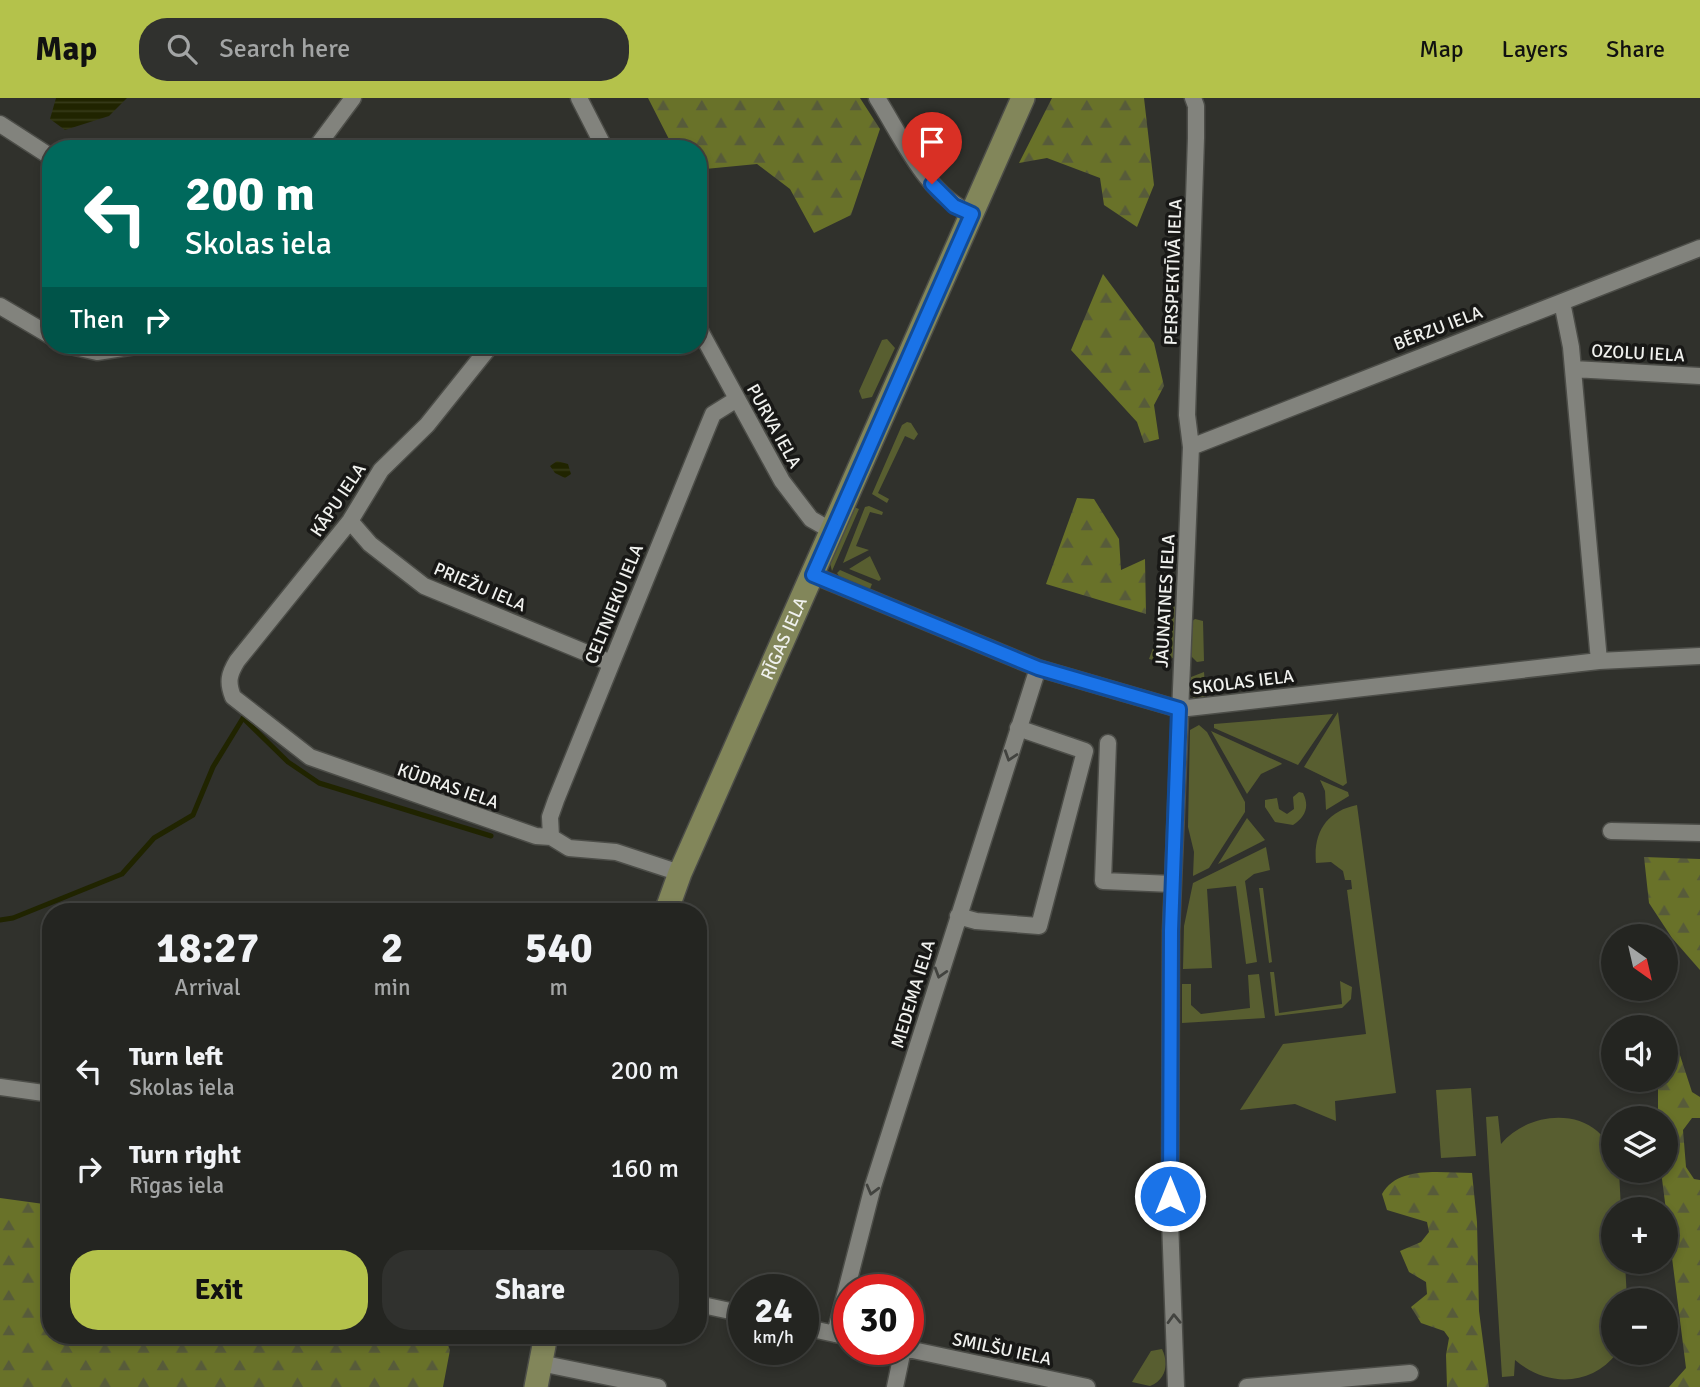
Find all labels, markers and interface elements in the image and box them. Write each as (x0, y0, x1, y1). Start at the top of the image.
search box (139, 18, 629, 81)
text: Map (35, 29, 97, 70)
icon: search (163, 30, 201, 68)
text: Search here (219, 33, 350, 65)
text: Map (1419, 34, 1464, 64)
text: Layers (1502, 34, 1568, 64)
text: Share (1606, 34, 1665, 64)
pin (902, 112, 962, 184)
icon: arrive (913, 123, 951, 161)
text: 200 m (185, 164, 315, 224)
icon: left (70, 168, 161, 259)
street label: PERSPEKTĪVĀ IELA (1159, 198, 1187, 346)
text: Skolas iela (185, 224, 332, 263)
icon: right (138, 301, 176, 339)
street label: BĒRZU IELA (1390, 301, 1486, 355)
text: Then (70, 304, 124, 336)
street label: OZOLU IELA (1591, 340, 1685, 366)
street label: PURVA IELA (742, 380, 806, 472)
street label: KĀPU IELA (305, 459, 371, 541)
street label: JAUNATNES IELA (1151, 534, 1179, 668)
street label: CELTNIEKU IELA (580, 541, 648, 667)
street label: PRIEŽU IELA (430, 558, 530, 616)
street label: RĪGAS IELA (756, 594, 812, 683)
street label: SKOLAS IELA (1191, 665, 1295, 699)
one-way arrow (1004, 749, 1018, 762)
street label: KŪDRAS IELA (394, 758, 502, 814)
text: 18:27 (156, 923, 259, 974)
text: 2 (381, 923, 403, 974)
text: 540 (525, 923, 593, 974)
north arrow (1601, 924, 1678, 1001)
map controls (1601, 924, 1678, 1365)
street label: MEDEMA IELA (886, 937, 940, 1051)
one-way arrow (934, 966, 949, 978)
text: Arrival (175, 973, 241, 1002)
text: min (373, 973, 411, 1002)
text: m (550, 973, 568, 1002)
button: sound (1601, 1015, 1678, 1092)
text: Turn left (129, 1041, 223, 1073)
icon: left (70, 1052, 108, 1090)
text: 200 m (610, 1055, 679, 1087)
text: Skolas iela (129, 1073, 235, 1102)
button: layers (1601, 1106, 1678, 1183)
text: Turn right (129, 1139, 241, 1171)
icon: right (70, 1150, 108, 1188)
text: 160 m (610, 1153, 679, 1185)
position arrow (1133, 1159, 1207, 1233)
text: Rīgas iela (129, 1171, 224, 1200)
one-way arrow (866, 1183, 880, 1195)
button: + (1601, 1197, 1678, 1274)
button: Exit (70, 1250, 368, 1330)
button: Share (382, 1250, 679, 1330)
speed limit sign: 30 (833, 1274, 924, 1365)
button: − (1601, 1288, 1678, 1365)
text: 24 (755, 1289, 792, 1332)
one-way arrow (1166, 1313, 1181, 1324)
text: km/h (753, 1326, 794, 1348)
street label: SMILŠU IELA (951, 1328, 1053, 1370)

